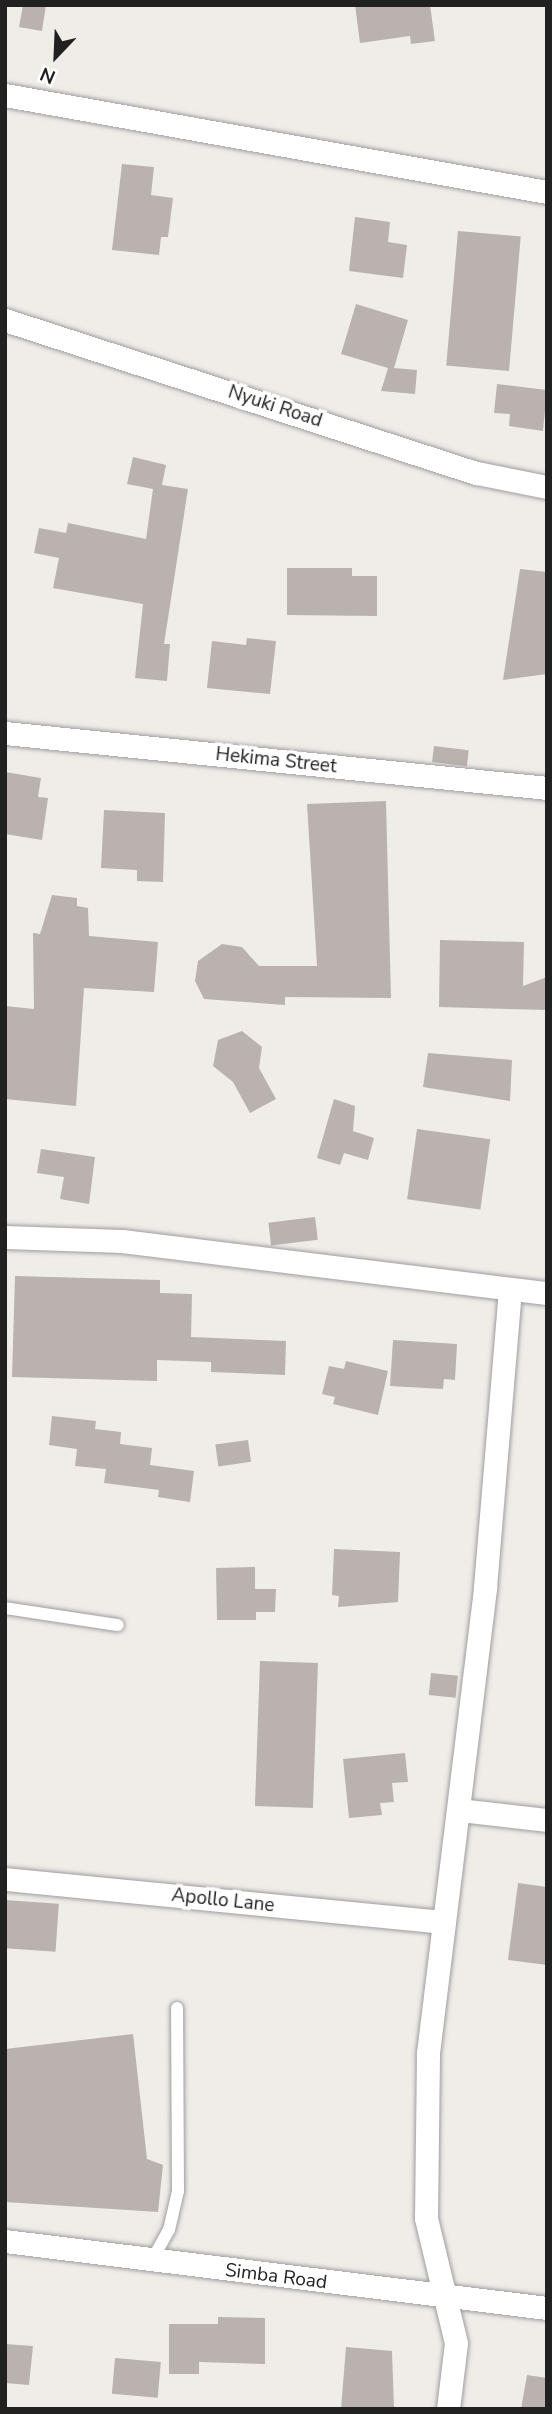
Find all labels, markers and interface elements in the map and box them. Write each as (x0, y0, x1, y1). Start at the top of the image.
north arrow (21, 21, 91, 91)
text: N (36, 61, 59, 90)
street label: Nyuki Road (225, 381, 325, 433)
street label: Hekima Street (214, 743, 338, 779)
street label: Apollo Lane (170, 1884, 276, 1918)
street label: Simba Road (224, 2259, 328, 2295)

